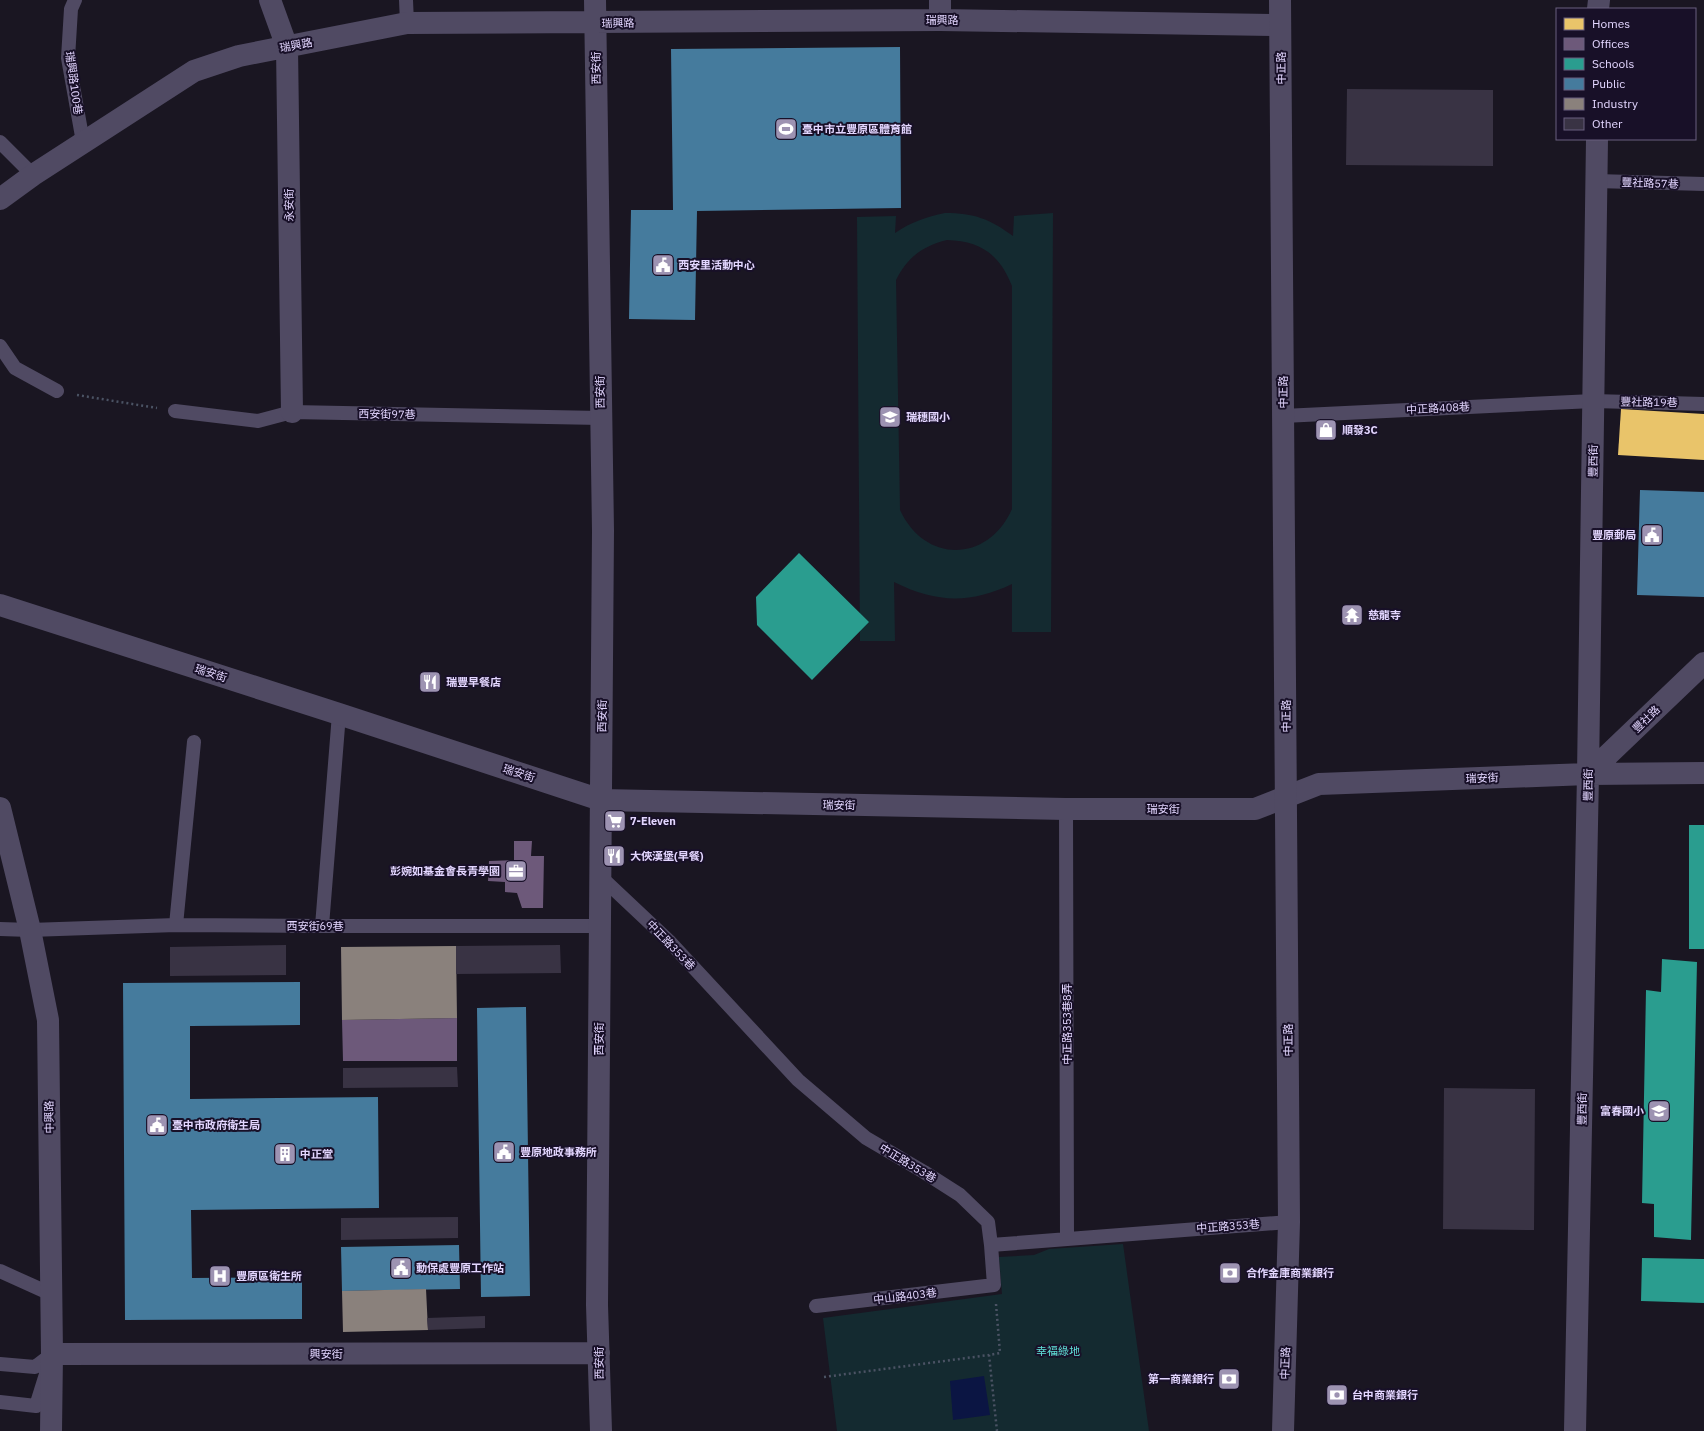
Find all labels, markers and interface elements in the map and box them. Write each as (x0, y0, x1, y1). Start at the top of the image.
legend (1556, 8, 1696, 140)
street label: 瑞興路 (926, 13, 959, 27)
street label: 瑞興路 (601, 16, 635, 30)
text: Homes (1592, 16, 1630, 31)
street label: 瑞興路 (278, 35, 314, 55)
text: Offices (1592, 36, 1630, 51)
street label: 瑞興路100巷 (63, 50, 85, 116)
street label: 西安街 (589, 51, 603, 85)
street label: 中正路 (1274, 52, 1288, 85)
text: Schools (1592, 56, 1635, 71)
text: Public (1592, 76, 1625, 91)
text: Industry (1592, 96, 1638, 111)
sports icon: 臺中市立豐原區體育館 (773, 116, 799, 142)
text: Other (1592, 116, 1623, 131)
place label: 臺中市立豐原區體育館 (802, 122, 912, 136)
street label: 豐社路57巷 (1621, 175, 1679, 191)
street label: 永安街 (282, 188, 296, 222)
public building icon: 西安里活動中心 (650, 252, 676, 278)
place label: 西安里活動中心 (678, 258, 755, 272)
street label: 西安街 (593, 375, 607, 409)
street label: 中正路 (1276, 376, 1290, 409)
street label: 豐社路19巷 (1620, 395, 1678, 409)
street label: 中正路408巷 (1406, 399, 1470, 417)
school or university icon: 瑞穗國小 (877, 404, 903, 430)
street label: 西安街97巷 (358, 407, 416, 421)
place label: 瑞穗國小 (906, 410, 950, 424)
shop icon: 順發3C (1313, 417, 1339, 443)
place label: 順發3C (1342, 423, 1378, 437)
street label: 豐西街 (1586, 444, 1600, 478)
public building icon: 豐原郵局 (1639, 522, 1665, 548)
place label: 豐原郵局 (1592, 528, 1636, 542)
temple icon: 慈龍寺 (1339, 602, 1365, 628)
place label: 慈龍寺 (1368, 608, 1401, 622)
street label: 瑞安街 (193, 661, 229, 685)
restaurant icon: 瑞豐早餐店 (417, 669, 443, 695)
place label: 瑞豐早餐店 (446, 675, 501, 689)
street label: 西安街 (595, 699, 609, 733)
street label: 中正路 (1279, 700, 1293, 733)
street label: 豐社路 (1629, 703, 1663, 735)
street label: 瑞安街 (501, 761, 537, 785)
street label: 豐西街 (1581, 768, 1595, 802)
street label: 瑞安街 (1465, 770, 1499, 786)
street label: 瑞安街 (822, 798, 856, 812)
street label: 瑞安街 (1147, 802, 1180, 816)
supermarket icon: 7-Eleven (602, 808, 628, 834)
place label: 7-Eleven (630, 814, 676, 828)
restaurant icon: 大俠漢堡(早餐) (601, 843, 627, 869)
place label: 大俠漢堡(早餐) (630, 849, 704, 863)
office icon: 彭婉如基金會長青學園 (503, 858, 529, 884)
place label: 彭婉如基金會長青學園 (390, 864, 500, 878)
street label: 中正路353巷 (644, 917, 698, 973)
street label: 西安街69巷 (286, 919, 344, 933)
street label: 中正路353巷8弄 (1060, 983, 1074, 1065)
street label: 西安街 (592, 1023, 606, 1056)
street label: 中正路 (1281, 1024, 1295, 1057)
street label: 豐西街 (1575, 1092, 1589, 1126)
school or university icon: 富春國小 (1646, 1098, 1672, 1124)
street label: 中興路 (42, 1100, 56, 1134)
place label: 富春國小 (1600, 1104, 1644, 1118)
public building icon: 臺中市政府衛生局 (144, 1112, 170, 1138)
place label: 臺中市政府衛生局 (172, 1118, 260, 1132)
public building icon: 豐原地政事務所 (491, 1139, 517, 1165)
building icon: 中正堂 (272, 1141, 298, 1167)
street label: 中正路353巷 (877, 1141, 939, 1185)
place label: 豐原地政事務所 (520, 1145, 597, 1159)
place label: 中正堂 (300, 1147, 333, 1161)
street label: 中正路353巷 (1196, 1217, 1260, 1235)
public building icon: 動保處豐原工作站 (388, 1255, 414, 1281)
bank icon: 合作金庫商業銀行 (1217, 1260, 1243, 1286)
place label: 動保處豐原工作站 (416, 1261, 504, 1275)
hospital icon: 豐原區衛生所 (207, 1263, 233, 1289)
place label: 合作金庫商業銀行 (1246, 1266, 1334, 1280)
place label: 豐原區衛生所 (236, 1269, 302, 1283)
street label: 中山路403巷 (872, 1285, 938, 1307)
park label: 幸福綠地 (1036, 1344, 1080, 1358)
street label: 西安街 (592, 1346, 606, 1380)
street label: 中正路 (1277, 1346, 1293, 1380)
street label: 興安街 (310, 1347, 343, 1361)
bank icon: 第一商業銀行 (1216, 1366, 1242, 1392)
place label: 第一商業銀行 (1148, 1372, 1214, 1386)
bank icon: 台中商業銀行 (1324, 1382, 1350, 1408)
place label: 台中商業銀行 (1352, 1388, 1418, 1402)

